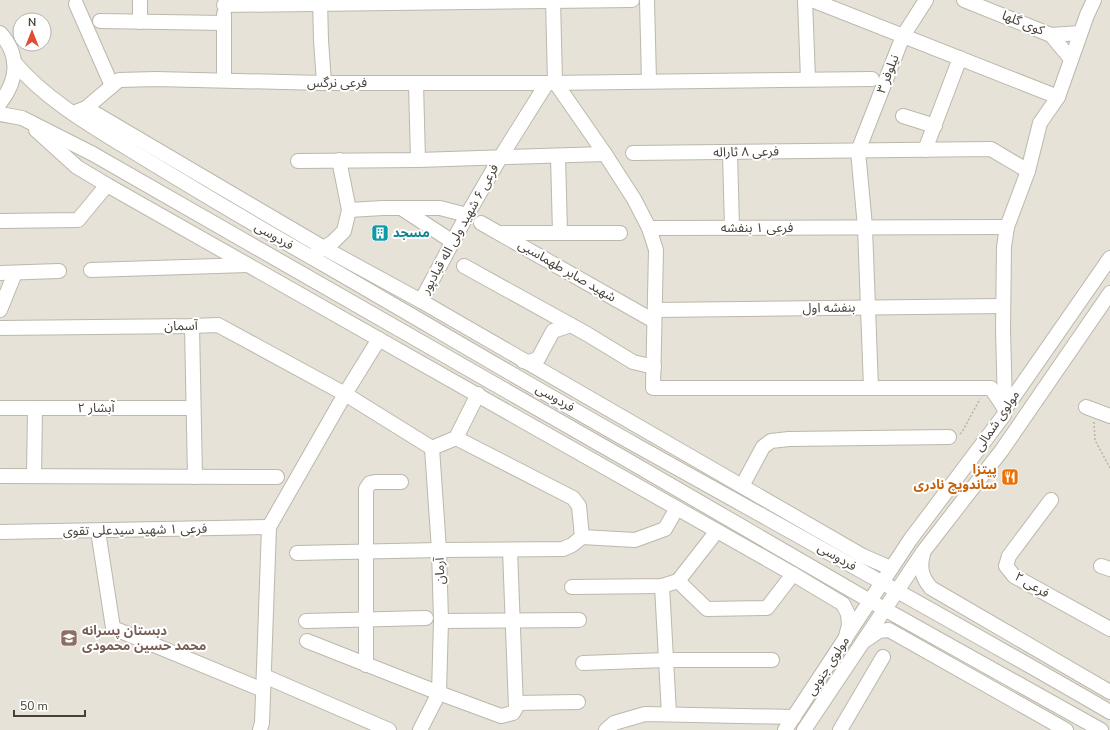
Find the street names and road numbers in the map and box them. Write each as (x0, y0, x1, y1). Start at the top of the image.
street label: کوی گلها (999, 6, 1048, 40)
street label: نیلوفر ۳ (872, 52, 904, 96)
street label: فرعی نرگس (307, 74, 367, 92)
street label: فرعی ۸ ثاراله (713, 142, 779, 162)
street label: فرعی ۶ شهید ولی اله قبادپور (416, 161, 503, 298)
street label: فردوسی (251, 218, 297, 254)
street label: فرعی ۱ بنفشه (721, 219, 793, 237)
street label: شهید صابر طهماسبی (515, 236, 619, 306)
street label: بنفشه اول (802, 299, 856, 317)
street label: آسمان (164, 317, 199, 335)
street label: فردوسی (532, 380, 578, 416)
street label: مولوی شمالی (970, 387, 1024, 455)
street label: آبشار ۲ (78, 399, 116, 417)
street label: فرعی ۱ شهید سیدعلی تقوی (63, 520, 208, 540)
street label: فردوسی (814, 539, 860, 575)
street label: آرمان (430, 556, 449, 585)
street label: فرعی ۲ (1011, 568, 1053, 602)
street label: مولوی جنوبی (802, 633, 854, 699)

